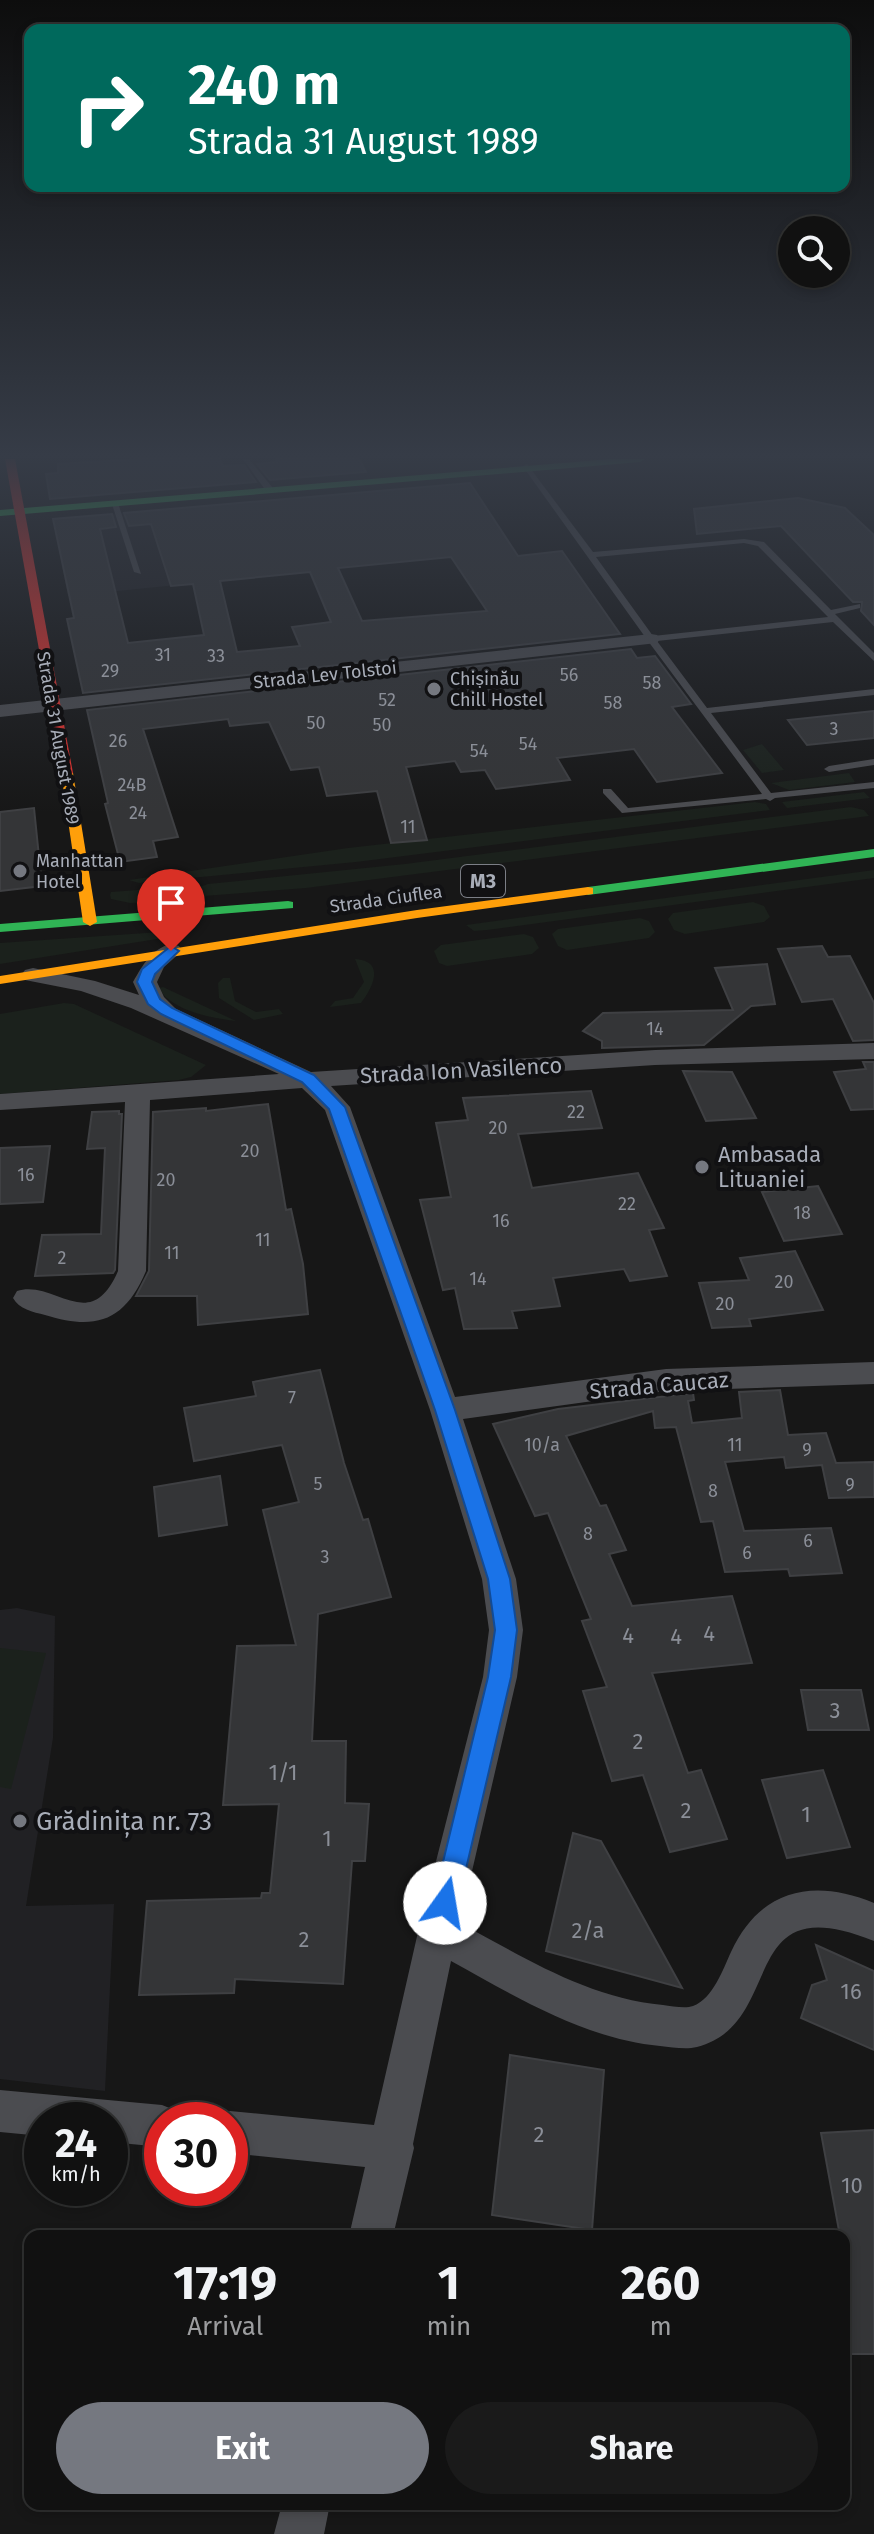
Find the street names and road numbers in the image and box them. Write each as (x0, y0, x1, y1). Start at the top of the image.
street label: Strada 31 August 1989 (32, 650, 84, 826)
street label: Strada Lev Tolstoi (252, 657, 398, 693)
road number: M3 (461, 865, 505, 897)
street label: Strada Ciuflea (328, 880, 444, 918)
street label: Strada Ion Vasilenco (359, 1052, 563, 1089)
street label: Strada Caucaz (588, 1366, 730, 1405)

